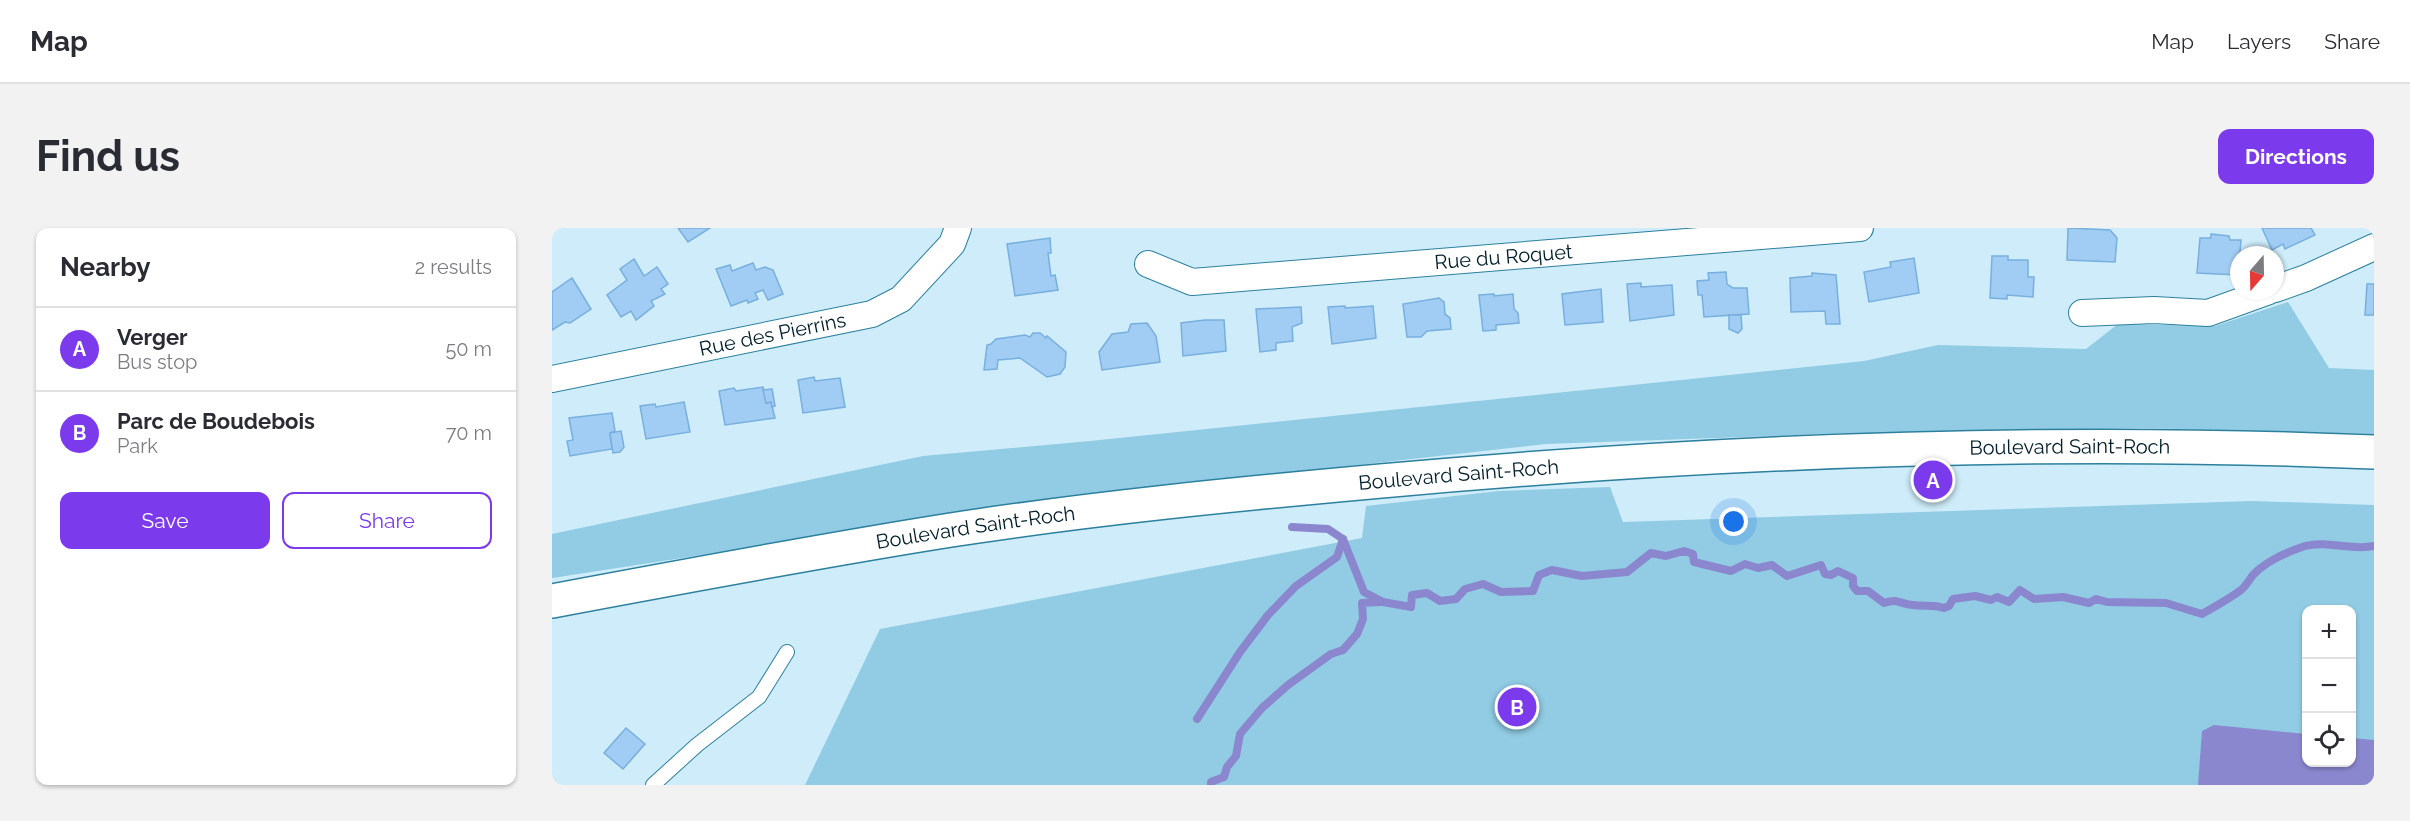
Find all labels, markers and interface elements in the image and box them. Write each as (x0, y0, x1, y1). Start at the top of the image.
text: Map (30, 25, 88, 58)
text: Map (2151, 29, 2194, 54)
text: Layers (2227, 29, 2291, 54)
text: Share (2324, 29, 2380, 54)
button: Directions (2218, 129, 2374, 184)
text: Find us (36, 132, 180, 181)
street label: Rue du Roquet (1434, 239, 1574, 274)
north arrow (2230, 246, 2284, 300)
text: Nearby (60, 252, 150, 282)
text: 2 results (415, 255, 492, 279)
street label: Rue des Pierrins (697, 308, 848, 361)
text: Verger (117, 324, 188, 350)
text: A (73, 337, 86, 361)
text: 50 m (445, 337, 492, 361)
text: Bus stop (117, 350, 197, 374)
text: Parc de Boudebois (117, 408, 315, 434)
text: B (73, 421, 86, 445)
text: 70 m (446, 421, 492, 445)
text: Park (117, 434, 158, 458)
street label: Boulevard Saint-Roch (1969, 434, 2170, 460)
street label: Boulevard Saint-Roch (1357, 455, 1560, 495)
pin: A (1914, 458, 1952, 502)
button: Save (60, 492, 270, 549)
button: Share (282, 492, 492, 549)
street label: Boulevard Saint-Roch (874, 501, 1077, 554)
your location (1719, 507, 1748, 536)
map controls (2302, 605, 2356, 767)
button: + (2302, 605, 2356, 659)
button: − (2302, 659, 2356, 713)
pin: B (1498, 684, 1536, 730)
button: locate (2302, 713, 2356, 767)

